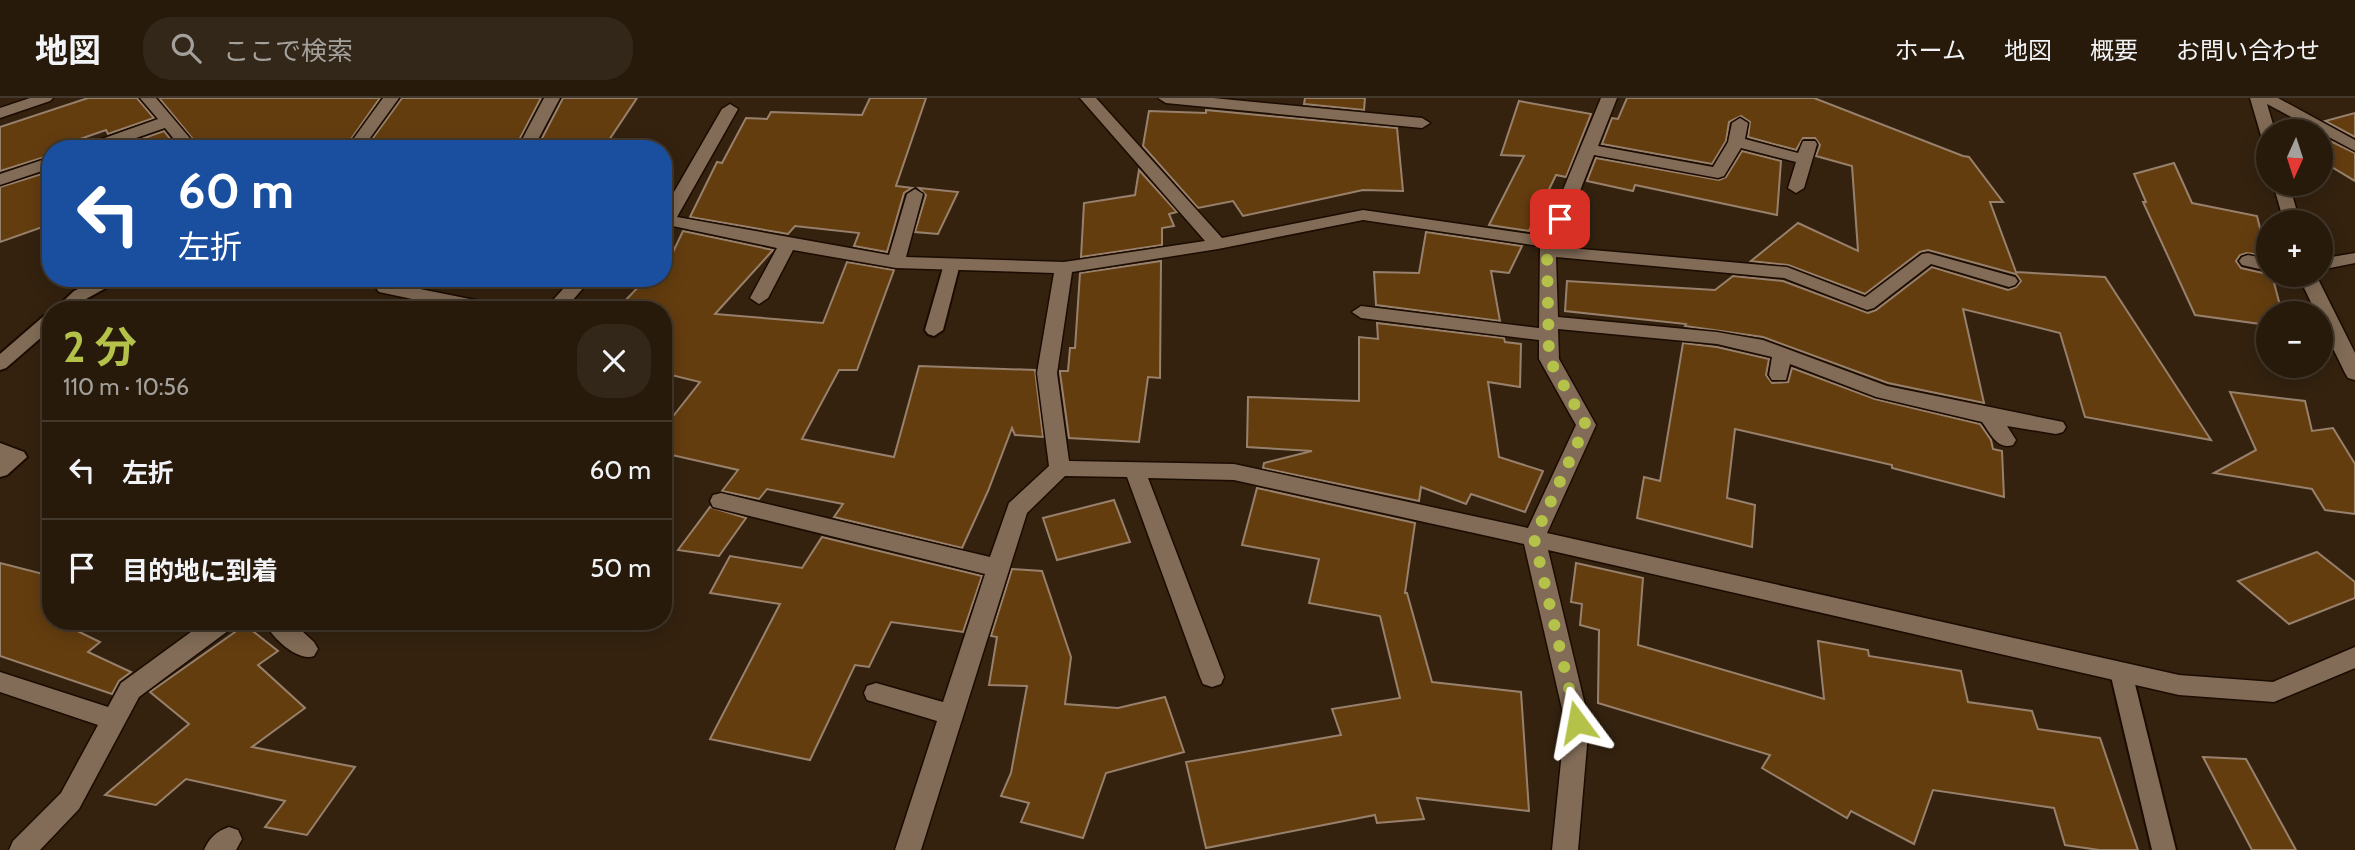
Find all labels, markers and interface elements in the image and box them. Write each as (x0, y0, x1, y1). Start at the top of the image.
search box (143, 17, 633, 80)
icon: search (167, 29, 205, 67)
text: 地図 (35, 30, 101, 70)
text: ここで検索 (223, 35, 353, 67)
text: ホーム (1895, 36, 1966, 65)
text: 地図 (2004, 36, 2052, 65)
text: 概要 (2090, 36, 2138, 65)
text: お問い合わせ (2176, 36, 2320, 65)
north arrow (2256, 119, 2333, 196)
map controls (2256, 119, 2333, 378)
text: 60 m (178, 161, 294, 220)
icon: left (63, 168, 154, 259)
pin (1530, 189, 1590, 249)
icon: arrive (1541, 200, 1579, 238)
button: + (2256, 210, 2333, 287)
text: 左折 (178, 227, 242, 266)
button: − (2256, 301, 2333, 378)
text: 2 分 (63, 321, 137, 373)
button: close (577, 324, 651, 398)
text: 110 m · 10:56 (63, 373, 189, 401)
icon: left (63, 451, 101, 489)
text: 60 m (589, 454, 651, 486)
text: 左折 (122, 457, 174, 489)
icon: arrive (63, 549, 101, 587)
text: 50 m (590, 552, 651, 584)
text: 目的地に到着 (122, 555, 278, 587)
position arrow (1540, 685, 1614, 759)

